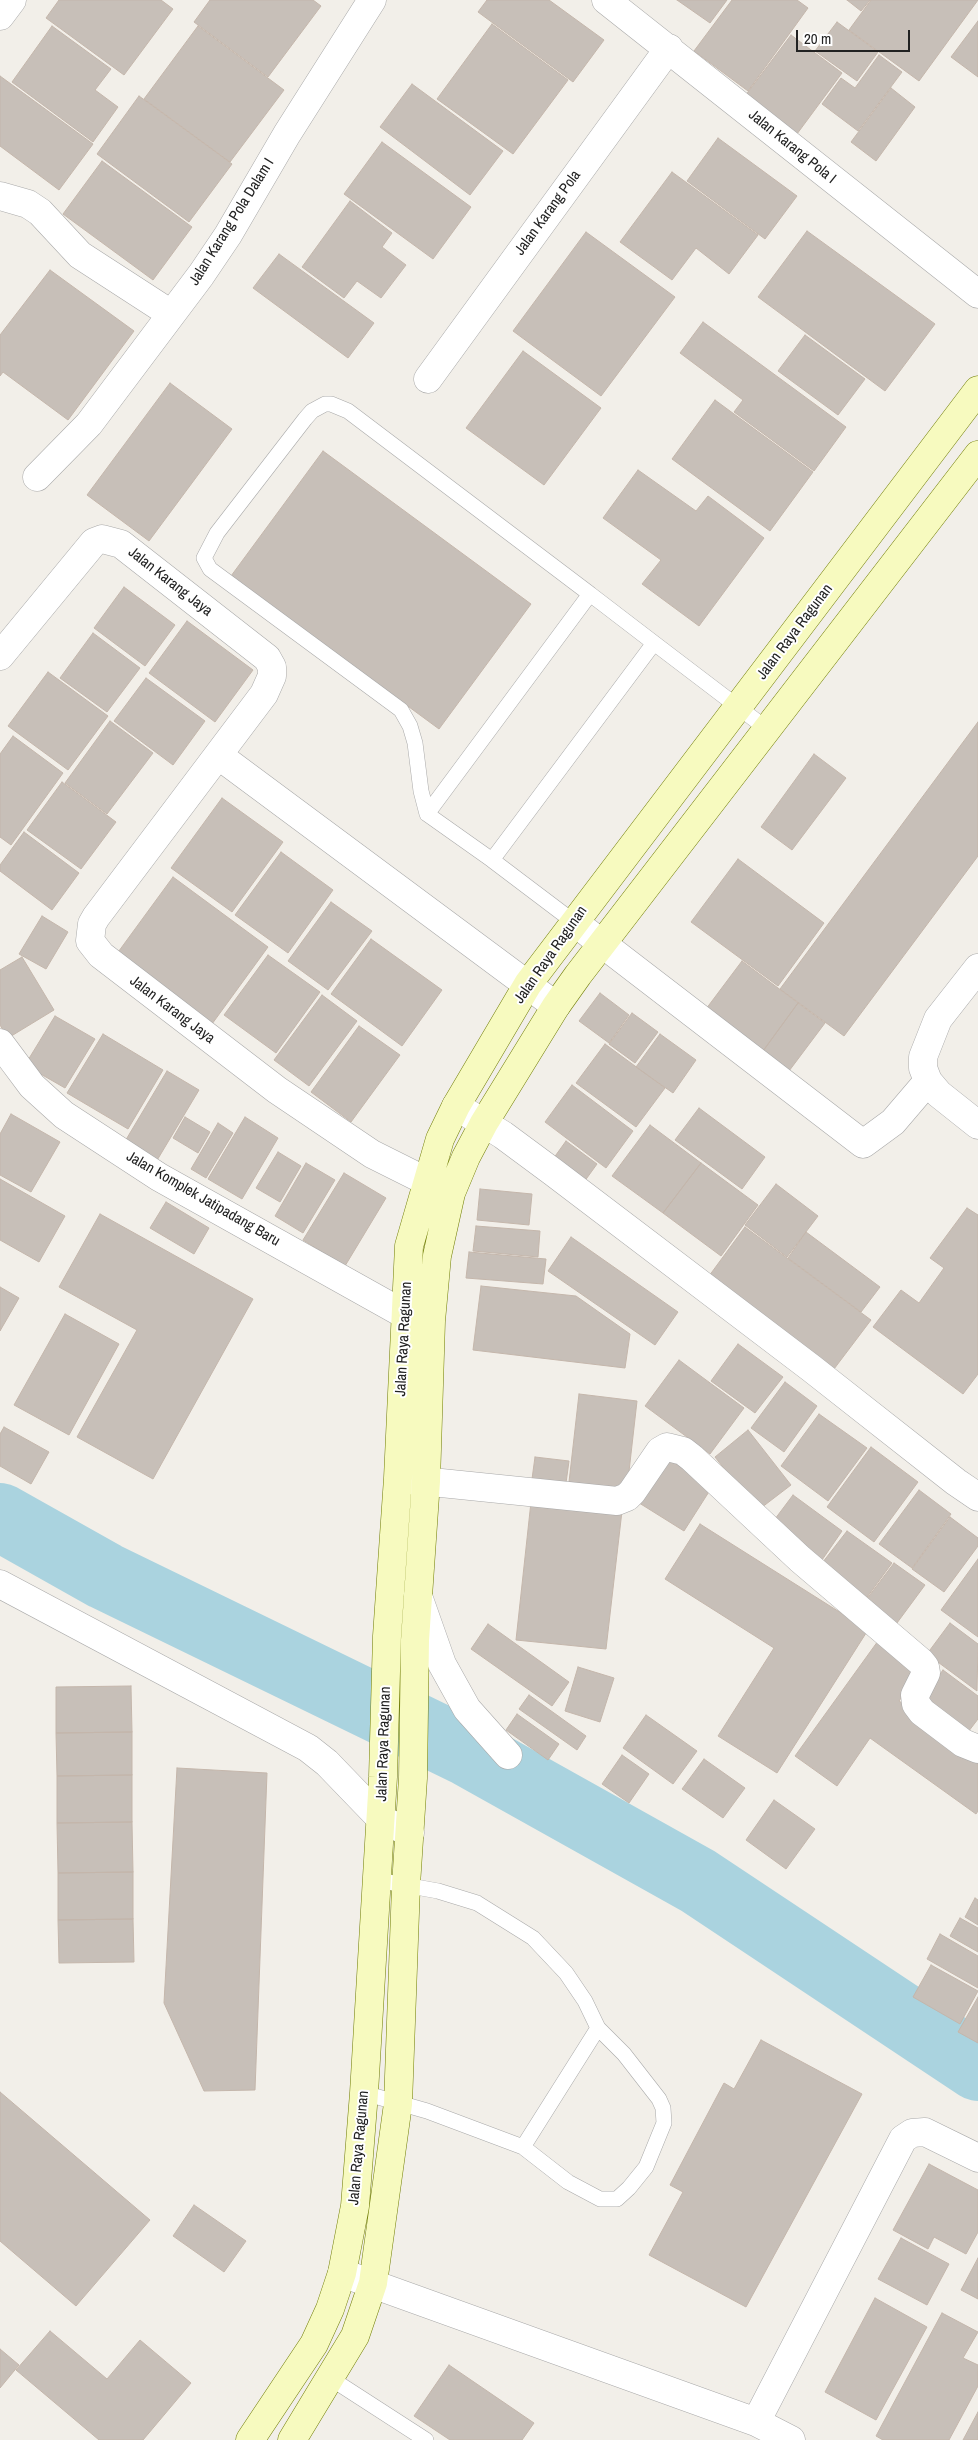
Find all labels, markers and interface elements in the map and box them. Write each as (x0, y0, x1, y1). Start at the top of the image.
scale bar (798, 20, 912, 52)
text: 20 m (804, 28, 831, 49)
street label: Jalan Karang Pola I (745, 106, 839, 188)
street label: Jalan Karang Pola Dalam I (186, 155, 278, 289)
street label: Jalan Karang Pola (511, 167, 585, 259)
street label: Jalan Karang Jaya (124, 544, 216, 620)
street label: Jalan Raya Ragunan (753, 581, 837, 683)
street label: Jalan Raya Ragunan (511, 903, 591, 1007)
street label: Jalan Karang Jaya (126, 972, 218, 1048)
street label: Jalan Komplek Jatipadang Baru (123, 1148, 283, 1250)
street label: Jalan Raya Ragunan (392, 1281, 416, 1397)
street label: Jalan Raya Ragunan (373, 1686, 395, 1802)
street label: Jalan Raya Ragunan (345, 2090, 373, 2206)

